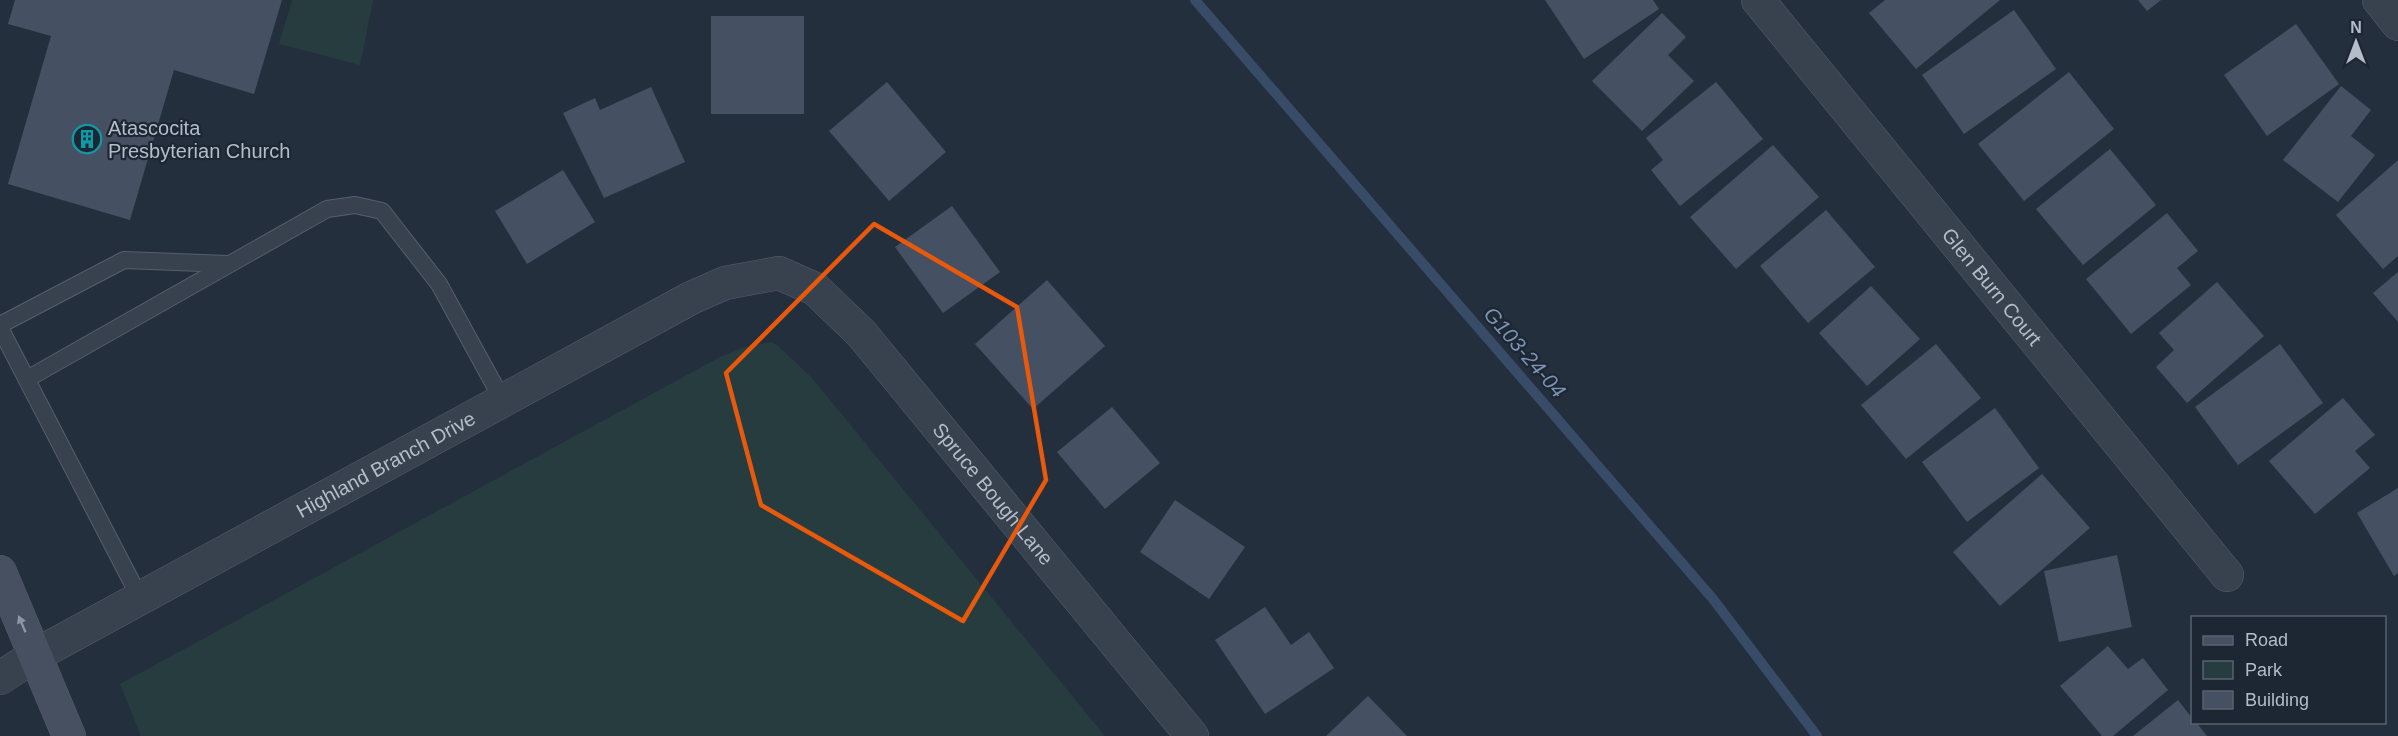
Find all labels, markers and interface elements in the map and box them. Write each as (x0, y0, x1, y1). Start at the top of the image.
north arrow (2326, 12, 2386, 72)
text: N (2350, 19, 2362, 36)
place label: Atascocita Presbyterian Church (108, 117, 290, 162)
building icon: Atascocita Presbyterian Church (71, 123, 103, 155)
street label: Glen Burn Court (1938, 224, 2046, 350)
water label: G103-24-04 (1480, 302, 1570, 402)
street label: Highland Branch Drive (293, 407, 479, 522)
street label: Spruce Bough Lane (929, 419, 1058, 569)
one-way arrow (17, 614, 27, 632)
legend (2191, 616, 2386, 724)
text: Road (2245, 630, 2288, 650)
text: Park (2245, 660, 2283, 680)
text: Building (2245, 690, 2309, 710)

